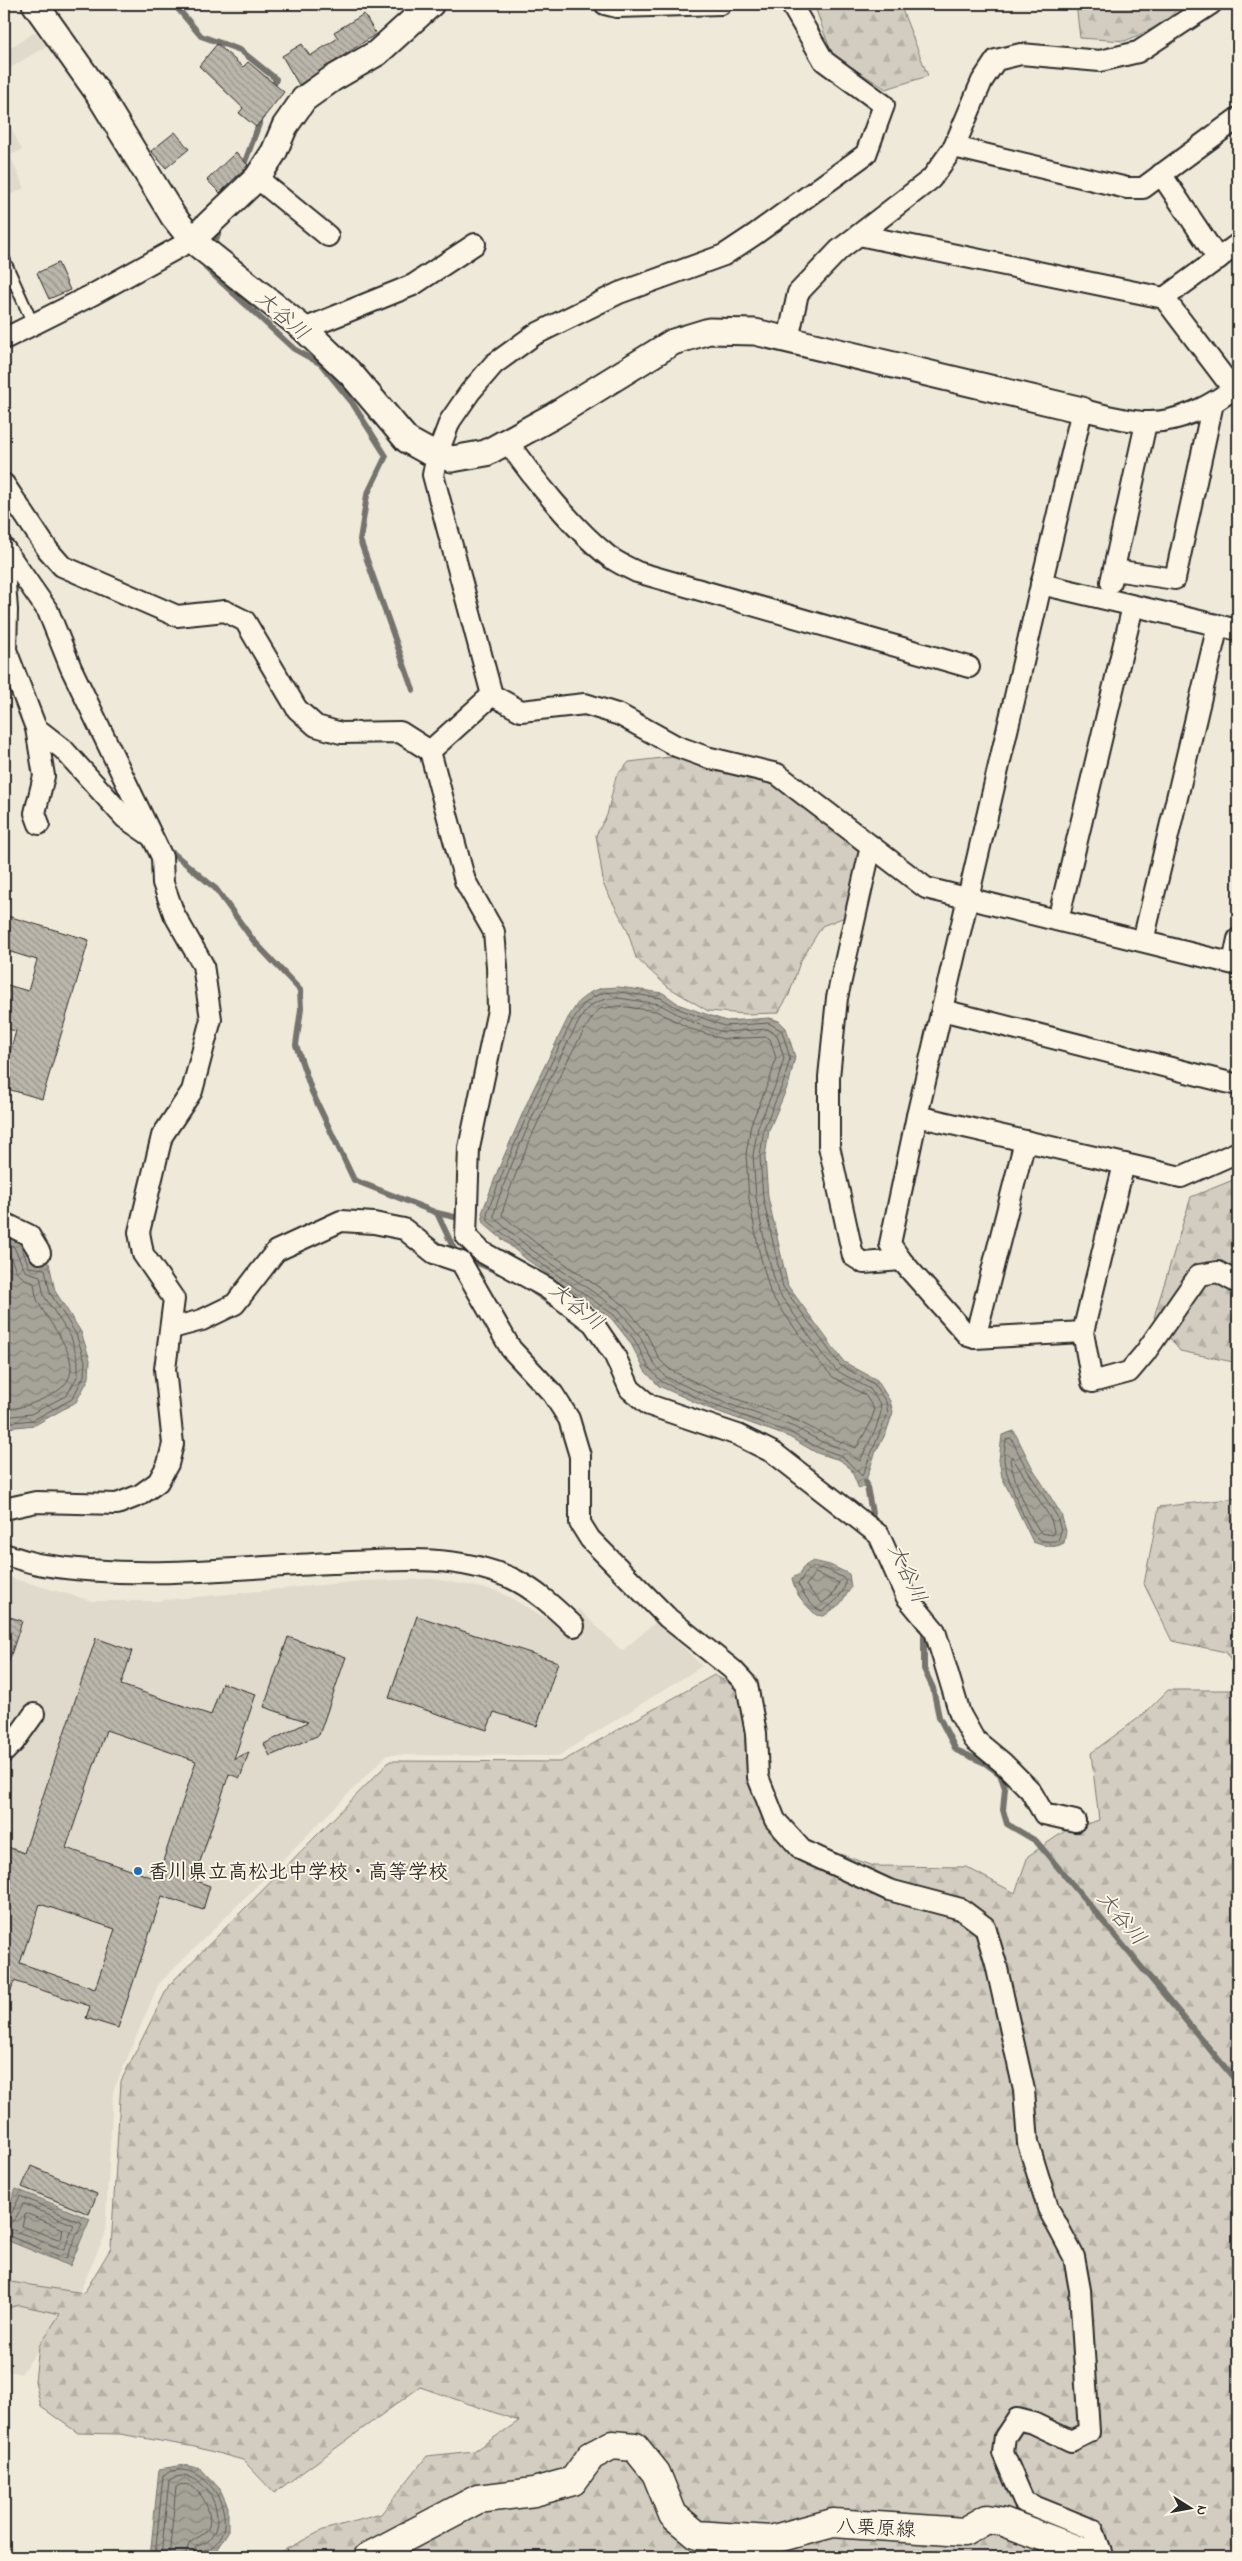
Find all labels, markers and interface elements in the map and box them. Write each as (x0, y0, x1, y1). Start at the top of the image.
water label: 大谷川 (248, 285, 315, 348)
water label: 大谷川 (542, 1276, 610, 1339)
water label: 大谷川 (879, 1539, 933, 1609)
place label: 香川県立高松北中学校・高等学校 (148, 1859, 448, 1888)
marker: 香川県立高松北中学校・高等学校 (132, 1865, 144, 1877)
water label: 大谷川 (1089, 1886, 1152, 1953)
north arrow (1164, 2484, 1214, 2534)
text: N (1190, 2504, 1212, 2517)
street label: 八栗原線 (835, 2513, 917, 2546)

